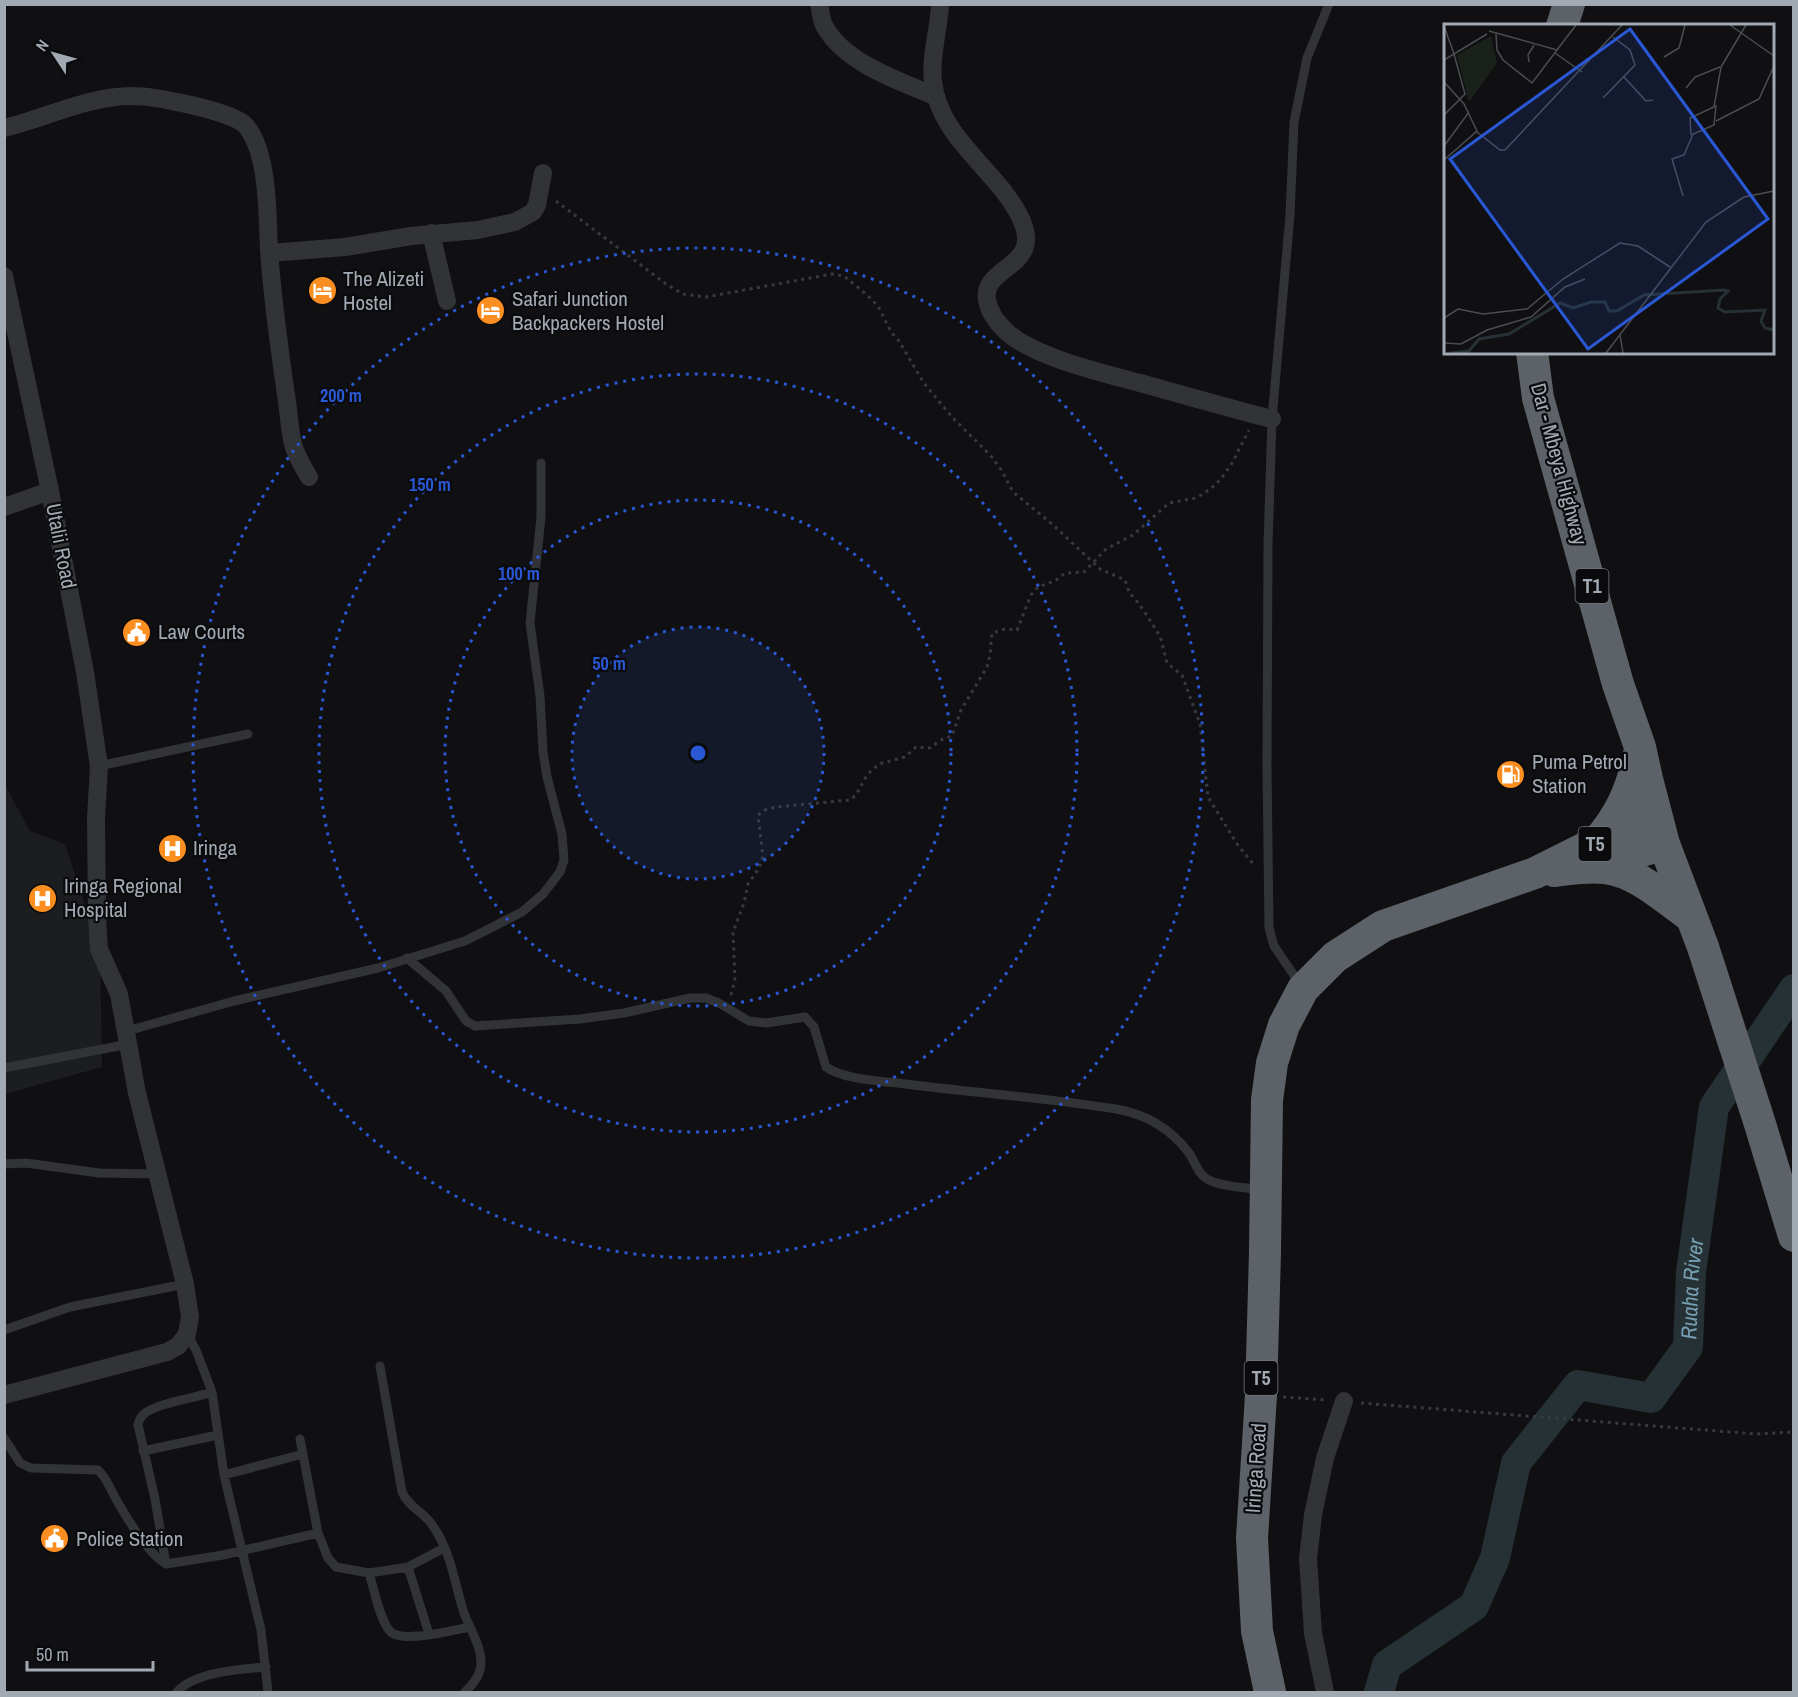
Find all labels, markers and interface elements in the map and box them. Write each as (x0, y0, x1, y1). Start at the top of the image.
north arrow (24, 24, 84, 84)
inset map (1444, 24, 1774, 354)
text: N (30, 35, 54, 55)
place label: The Alizeti Hostel (343, 264, 424, 317)
hotel icon: The Alizeti Hostel (306, 275, 338, 307)
place label: Safari Junction Backpackers Hostel (512, 284, 664, 337)
hotel icon: Safari Junction Backpackers Hostel (475, 295, 507, 327)
street label: Dar - Mbeya Highway (1524, 380, 1595, 548)
text: 200 m (320, 383, 362, 408)
text: 150 m (409, 472, 451, 497)
street label: Utalii Road (39, 501, 84, 591)
text: 100 m (498, 561, 540, 586)
road number: T1 (1576, 569, 1608, 603)
public building icon: Law Courts (121, 616, 153, 648)
place label: Law Courts (158, 617, 245, 646)
text: 50 m (592, 651, 626, 676)
centre of rings (688, 743, 708, 763)
place label: Puma Petrol Station (1532, 747, 1627, 800)
fuel station icon: Puma Petrol Station (1495, 758, 1527, 790)
road number: T5 (1578, 827, 1612, 861)
hospital icon: Iringa (156, 832, 188, 864)
place label: Iringa (193, 833, 237, 862)
place label: Iringa Regional Hospital (64, 871, 182, 924)
hospital icon: Iringa Regional Hospital (27, 882, 59, 914)
water label: Ruaha River (1673, 1235, 1711, 1340)
road number: T5 (1244, 1361, 1278, 1395)
street label: Iringa Road (1238, 1422, 1273, 1514)
public building icon: Police Station (39, 1523, 71, 1555)
place label: Police Station (76, 1524, 183, 1553)
scale bar (27, 1634, 153, 1672)
text: 50 m (36, 1642, 69, 1667)

